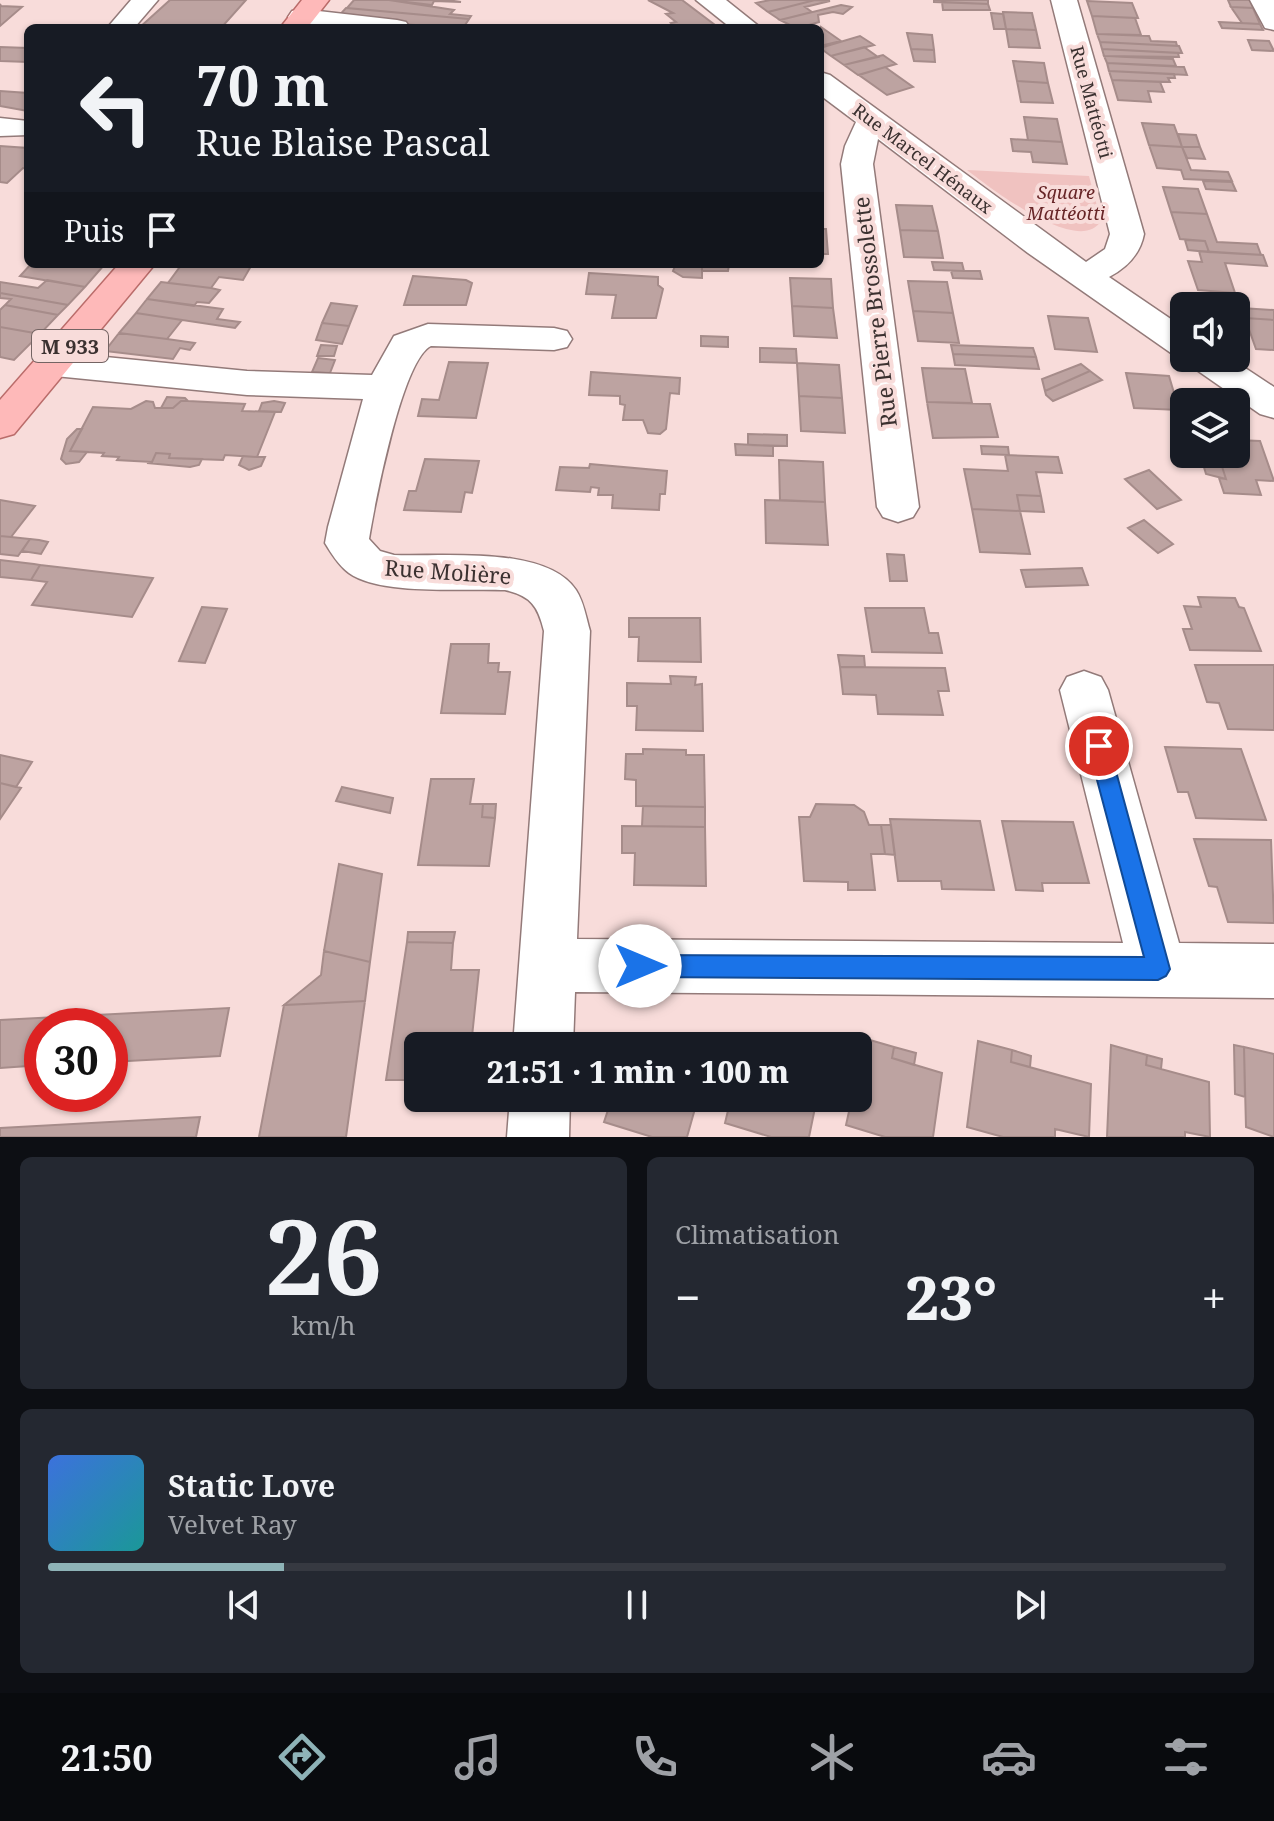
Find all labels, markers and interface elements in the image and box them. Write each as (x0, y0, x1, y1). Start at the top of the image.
street label: Rue Mattéotti (1065, 43, 1119, 161)
text: 70 m (196, 46, 329, 122)
icon: left (64, 56, 168, 160)
street label: Rue Marcel Hénaux (848, 97, 998, 219)
text: Rue Blaise Pascal (196, 118, 490, 167)
park label: Square Mattéotti (1026, 180, 1106, 225)
street label: Rue Pierre Brossolette (845, 195, 903, 429)
icon: arrive (140, 208, 184, 252)
text: Puis (64, 210, 124, 251)
map controls (1170, 292, 1250, 468)
button: sound (1170, 292, 1250, 372)
road number: M 933 (32, 330, 108, 362)
button: layers (1170, 388, 1250, 468)
street label: Rue Molière (384, 552, 512, 590)
pin (1065, 712, 1133, 780)
icon: arrive (1077, 724, 1121, 768)
position arrow (598, 924, 682, 1008)
speed limit sign: 30 (24, 1008, 128, 1112)
text: 21:51 · 1 min · 100 m (487, 1051, 789, 1092)
text: 26 (265, 1184, 382, 1325)
text: Climatisation (675, 1216, 840, 1252)
text: 23° (905, 1256, 997, 1338)
text: − (675, 1267, 700, 1327)
text: + (1201, 1267, 1226, 1327)
text: km/h (292, 1307, 355, 1343)
text: Static Love (168, 1465, 335, 1506)
text: Velvet Ray (168, 1506, 297, 1542)
icon: previous (222, 1583, 266, 1627)
icon: pause (615, 1583, 659, 1627)
icon: next (1008, 1583, 1052, 1627)
icon: directions (274, 1729, 330, 1785)
icon: music (450, 1729, 506, 1785)
icon: phone (627, 1729, 683, 1785)
icon: climate (804, 1729, 860, 1785)
icon: car (981, 1729, 1037, 1785)
icon: filters (1158, 1729, 1214, 1785)
text: 21:50 (60, 1733, 153, 1782)

